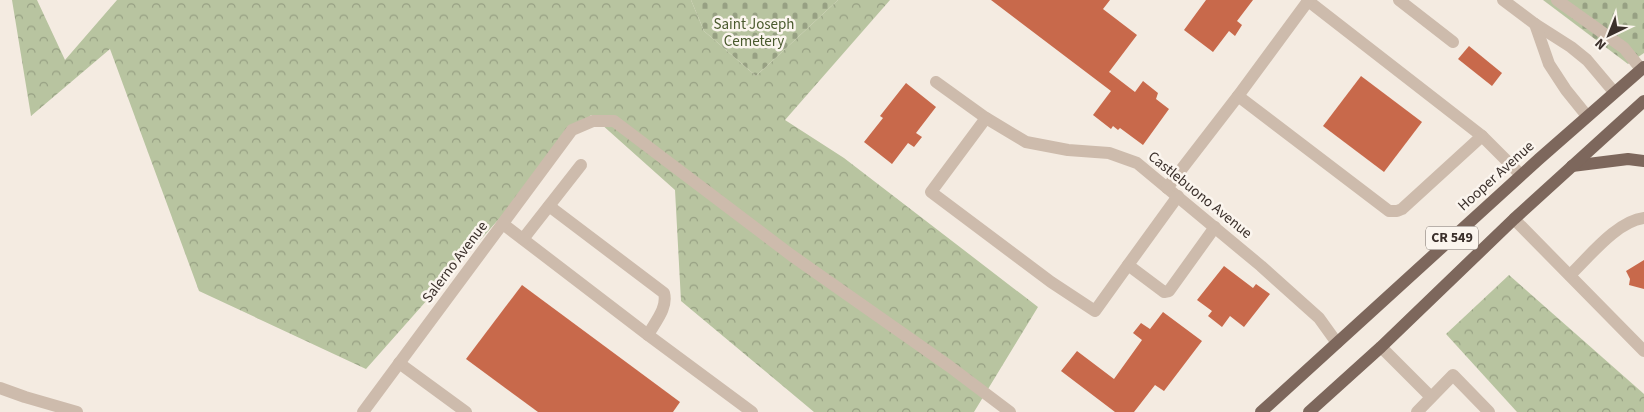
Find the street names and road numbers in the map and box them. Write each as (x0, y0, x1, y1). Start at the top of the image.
street label: Hooper Avenue (1453, 136, 1539, 216)
street label: Castlebuono Avenue (1143, 146, 1257, 244)
street label: Salerno Avenue (417, 217, 493, 307)
road number: CR 549 (1426, 227, 1478, 250)

